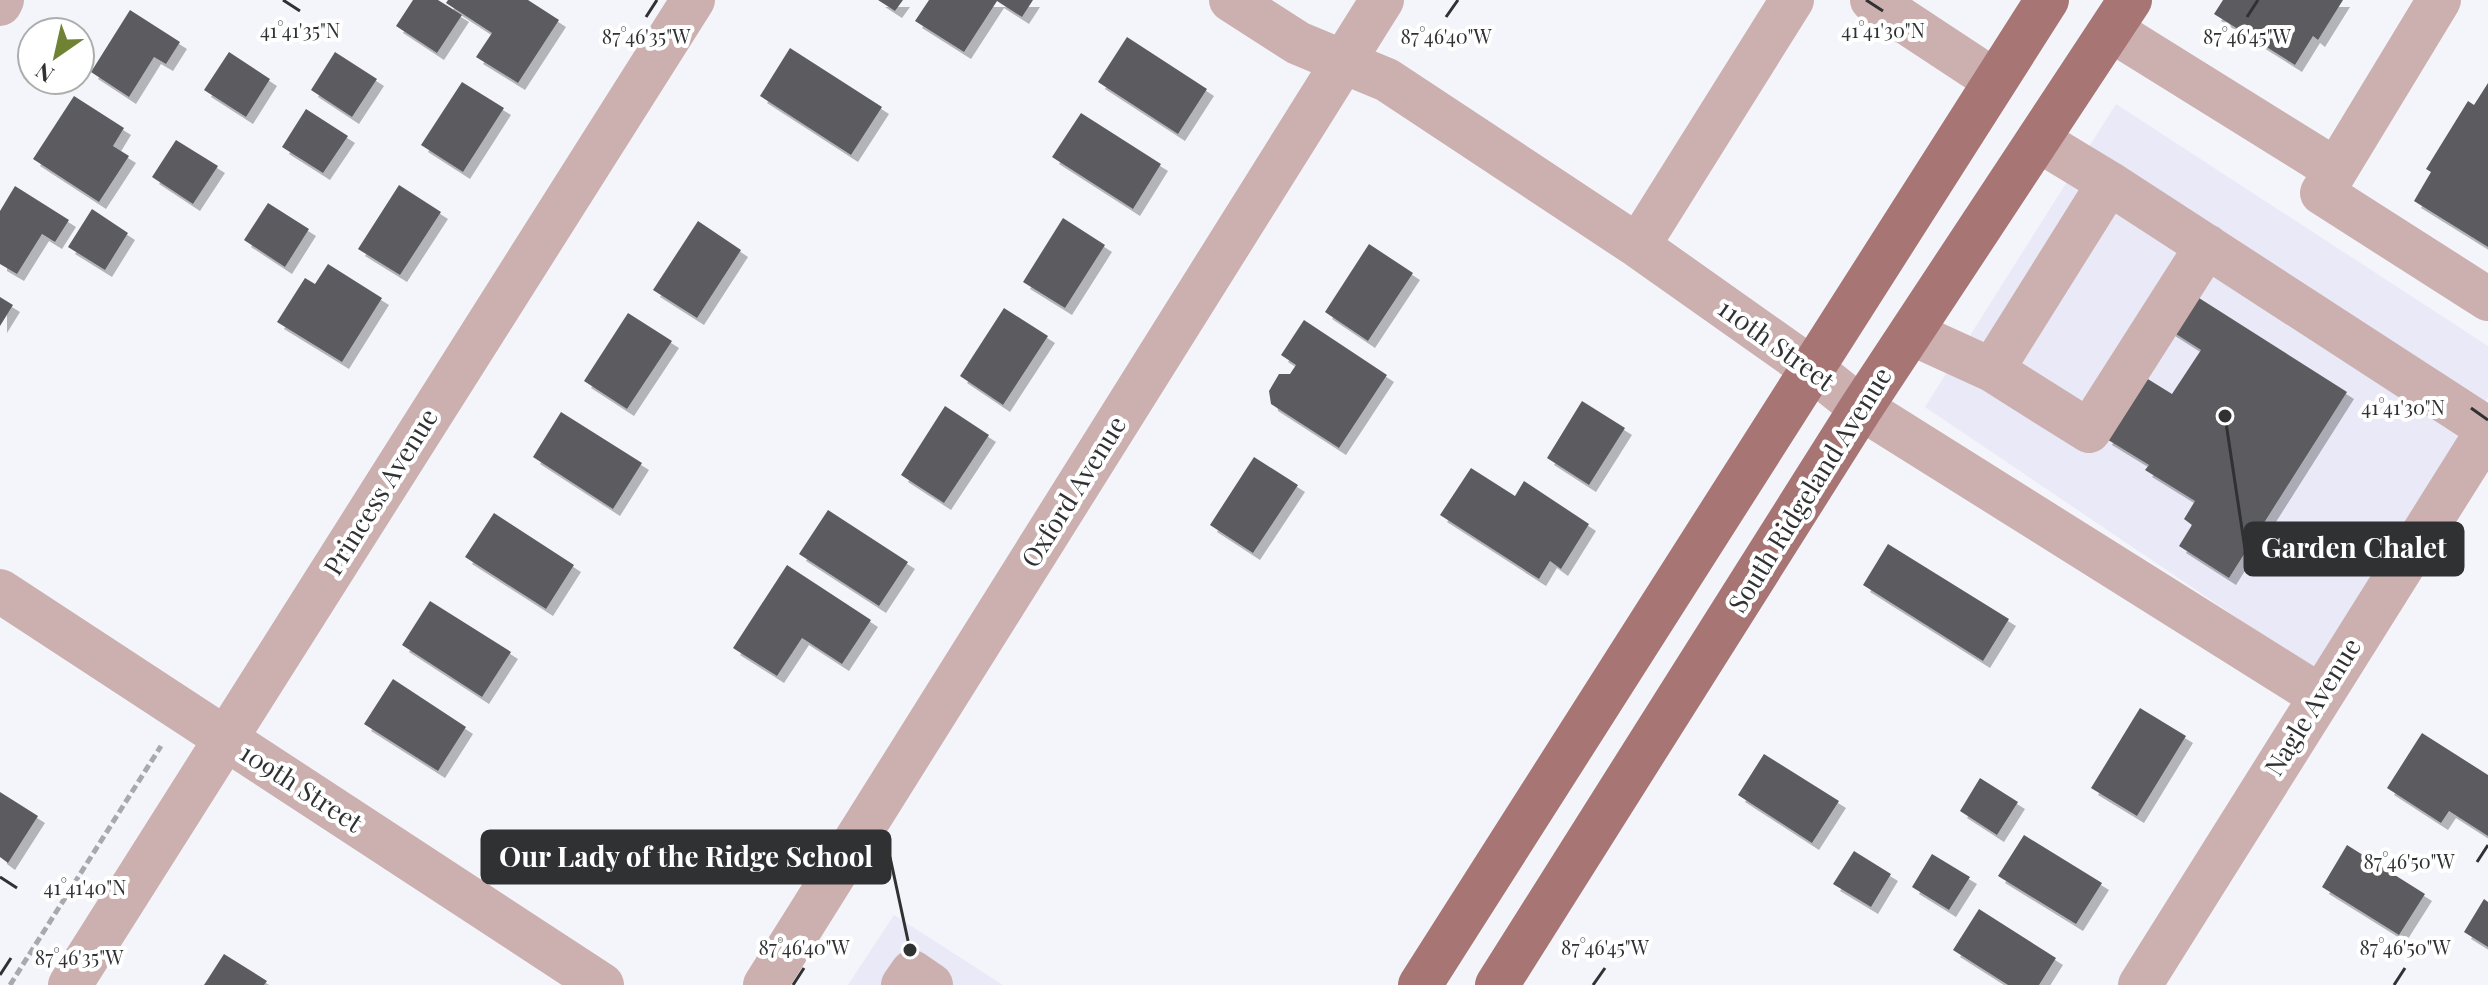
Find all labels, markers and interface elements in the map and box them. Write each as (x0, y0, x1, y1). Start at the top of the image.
north arrow (16, 16, 96, 96)
text: 41°41'35"N (260, 16, 340, 43)
text: 41°41'30"N (1841, 16, 1925, 43)
text: 87°46'35"W (602, 22, 691, 49)
text: 87°46'40"W (1400, 22, 1493, 49)
text: 87°46'45"W (2203, 22, 2292, 49)
text: N (29, 56, 59, 90)
street label: 110th Street (1712, 290, 1843, 398)
street label: South Ridgeland Avenue (1719, 360, 1899, 618)
text: 41°41'30"N (2361, 393, 2445, 420)
street label: Princess Avenue (314, 401, 445, 581)
street label: Oxford Avenue (1012, 409, 1133, 574)
callout: Garden Chalet (2245, 523, 2463, 575)
text: Garden Chalet (2261, 528, 2447, 565)
street label: Nagle Avenue (2255, 631, 2368, 782)
street label: 109th Street (234, 734, 370, 840)
callout: Our Lady of the Ridge School (482, 831, 890, 883)
text: Our Lady of the Ridge School (499, 837, 873, 874)
text: 87°46'50"W (2363, 847, 2455, 874)
text: 41°41'40"N (44, 873, 126, 900)
text: 87°46'40"W (758, 933, 851, 960)
text: 87°46'45"W (1561, 933, 1650, 960)
text: 87°46'50"W (2359, 933, 2451, 960)
text: 87°46'35"W (35, 943, 124, 970)

